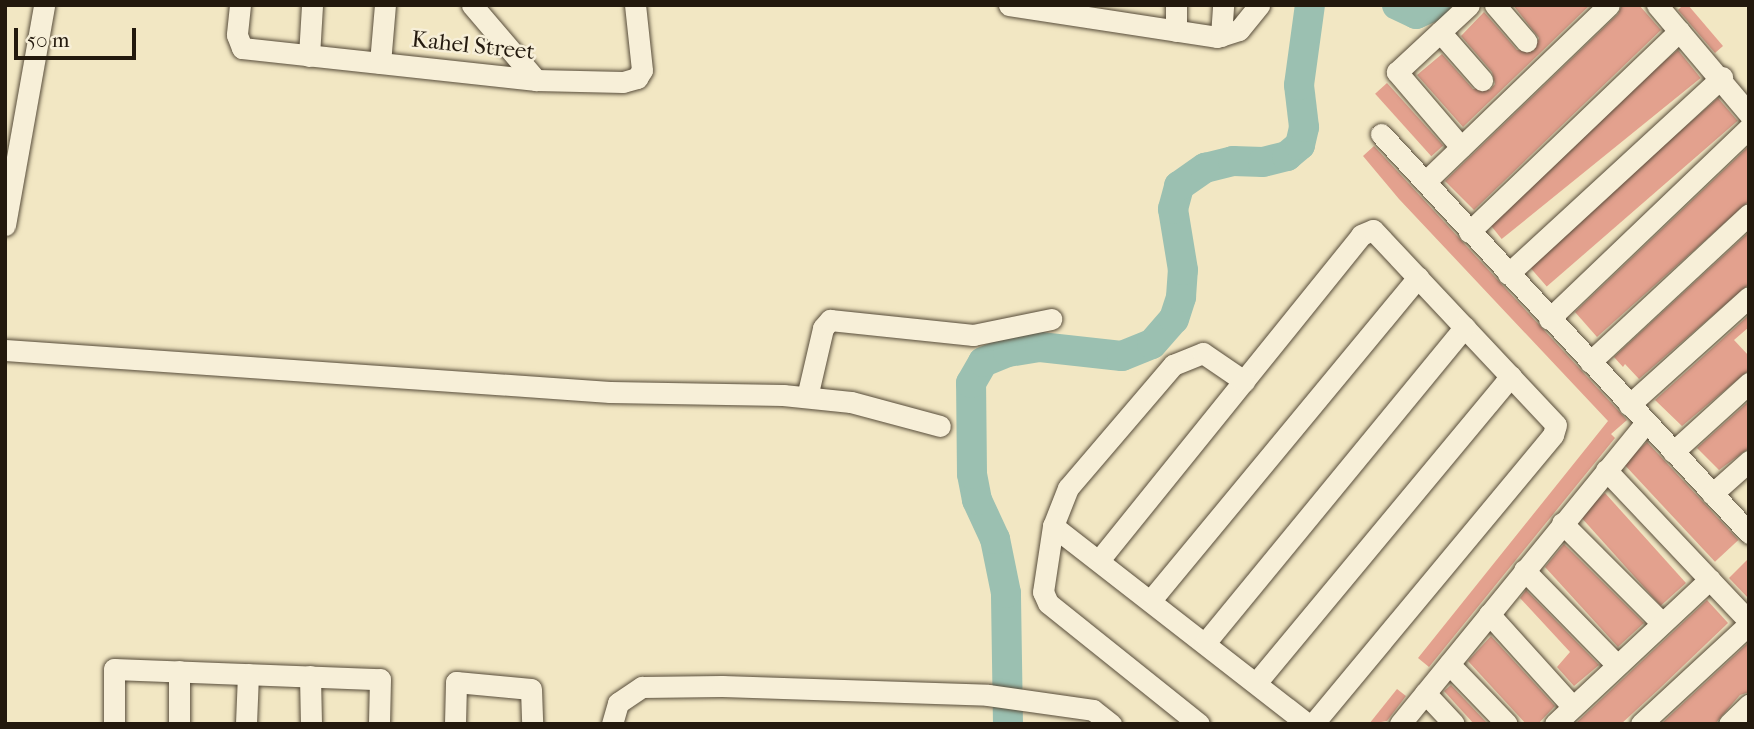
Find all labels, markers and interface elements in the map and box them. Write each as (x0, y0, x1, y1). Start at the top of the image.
scale bar (18, 14, 140, 58)
street label: Kahel Street (410, 26, 536, 66)
text: 50 m (27, 28, 70, 52)

